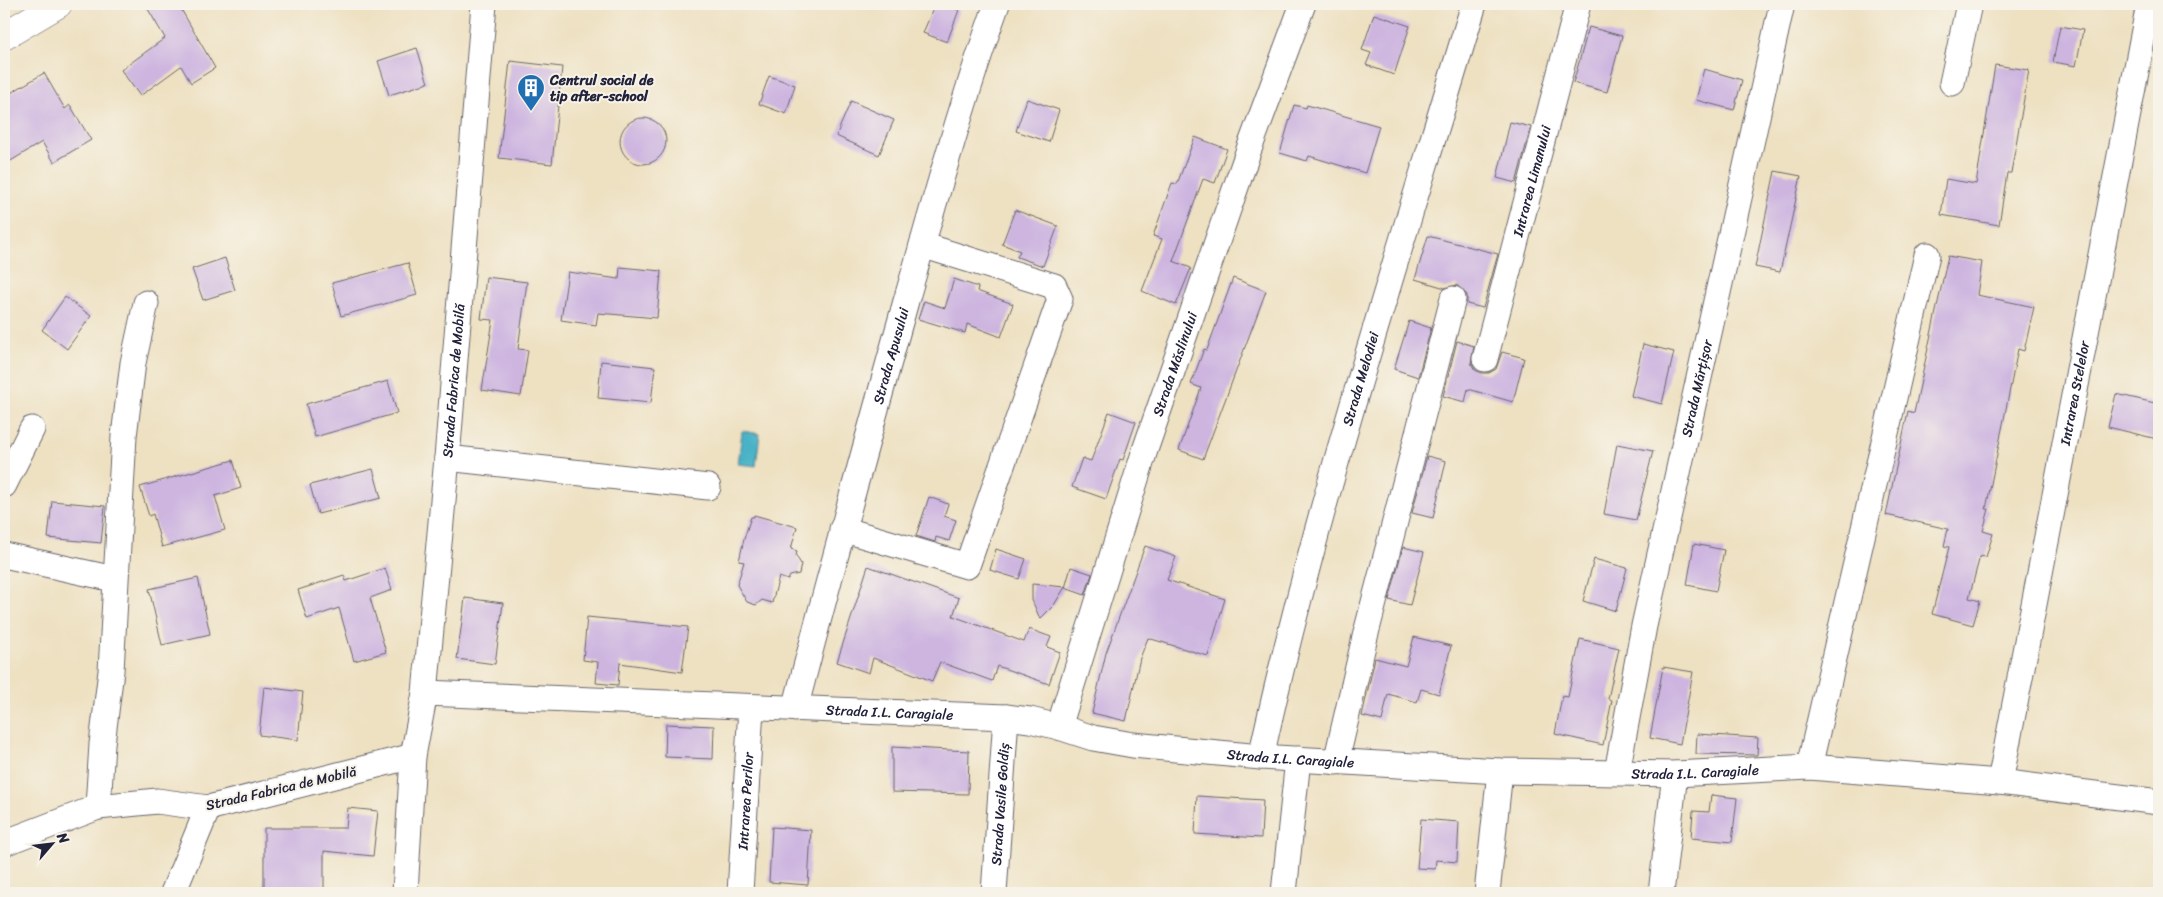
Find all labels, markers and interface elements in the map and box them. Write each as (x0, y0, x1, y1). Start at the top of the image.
place label: Centrul social de tip after-school (549, 68, 654, 109)
building icon: Centrul social de tip after-school (516, 73, 546, 112)
street label: Intrarea Limanului (1505, 122, 1559, 241)
street label: Strada Fabrica de Mobilă (435, 302, 473, 459)
street label: Strada Apusului (866, 304, 917, 407)
street label: Strada Măslinului (1146, 308, 1205, 420)
street label: Strada Melodiei (1335, 328, 1387, 429)
street label: Strada Mărțișor (1674, 336, 1720, 440)
street label: Intrarea Stelelor (2053, 338, 2097, 448)
street label: Strada I.L. Caragiale (825, 698, 954, 728)
street label: Strada Vasile Goldiș (984, 742, 1017, 866)
street label: Strada I.L. Caragiale (1226, 742, 1355, 775)
street label: Intrarea Perilor (731, 750, 761, 852)
street label: Strada I.L. Caragiale (1631, 758, 1760, 787)
street label: Strada Fabrica de Mobilă (203, 759, 360, 818)
north arrow (28, 820, 78, 870)
text: N (49, 827, 76, 849)

